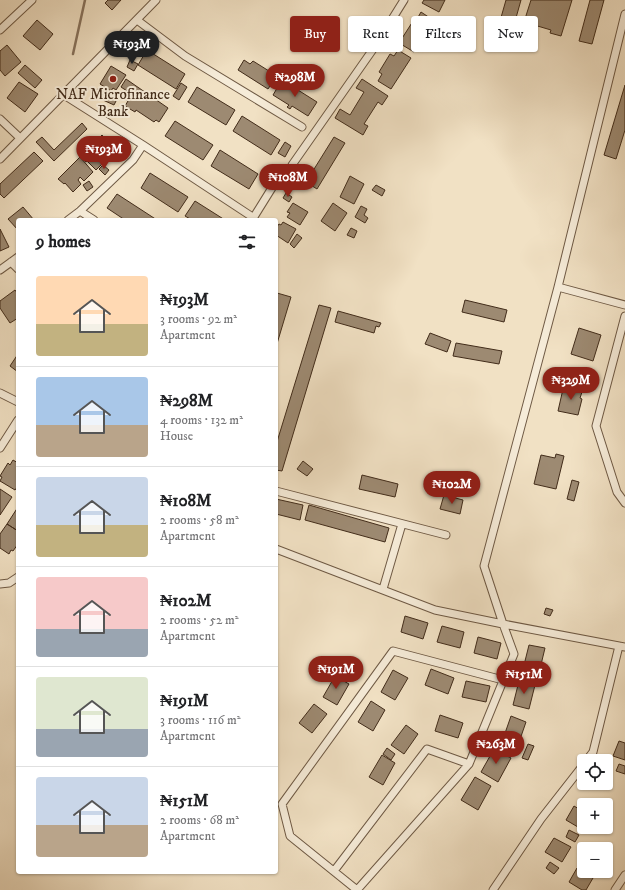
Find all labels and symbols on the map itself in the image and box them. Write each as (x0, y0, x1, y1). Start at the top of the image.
pin: ₦193M (104, 31, 160, 65)
pin: ₦298M (267, 64, 323, 98)
marker: NAF Microfinance Bank (108, 74, 118, 84)
place label: NAF Microfinance Bank (56, 85, 170, 121)
pin: ₦193M (76, 136, 132, 170)
pin: ₦108M (260, 164, 316, 198)
pin: ₦329M (543, 367, 599, 401)
pin: ₦102M (424, 471, 480, 505)
pin: ₦191M (308, 656, 364, 690)
pin: ₦151M (496, 661, 552, 695)
pin: ₦263M (468, 731, 524, 765)

